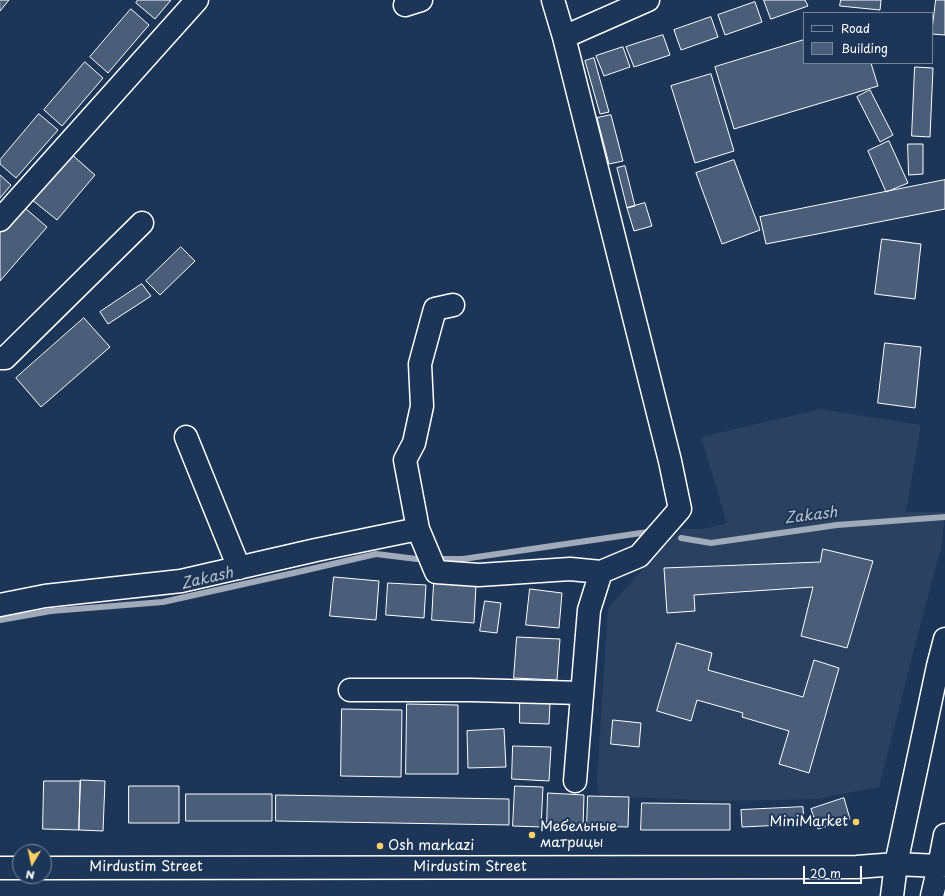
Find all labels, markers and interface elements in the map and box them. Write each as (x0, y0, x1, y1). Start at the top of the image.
legend (803, 12, 933, 64)
text: Road (841, 19, 870, 37)
text: Building (841, 39, 888, 57)
water label: Zakash (784, 504, 838, 528)
water label: Zakash (179, 564, 235, 594)
place label: MiniMarket (770, 814, 848, 830)
marker: MiniMarket (851, 817, 861, 827)
place label: Мебельные матрицы (540, 819, 617, 852)
marker: Мебельные матрицы (527, 830, 537, 840)
place label: Osh markazi (388, 838, 474, 854)
marker: Osh markazi (375, 841, 385, 851)
north arrow (12, 844, 52, 884)
scale bar (805, 858, 864, 884)
street label: Mirdustim Street (89, 859, 203, 875)
street label: Mirdustim Street (413, 859, 527, 875)
text: 20 m (810, 864, 841, 882)
text: N (25, 866, 36, 884)

